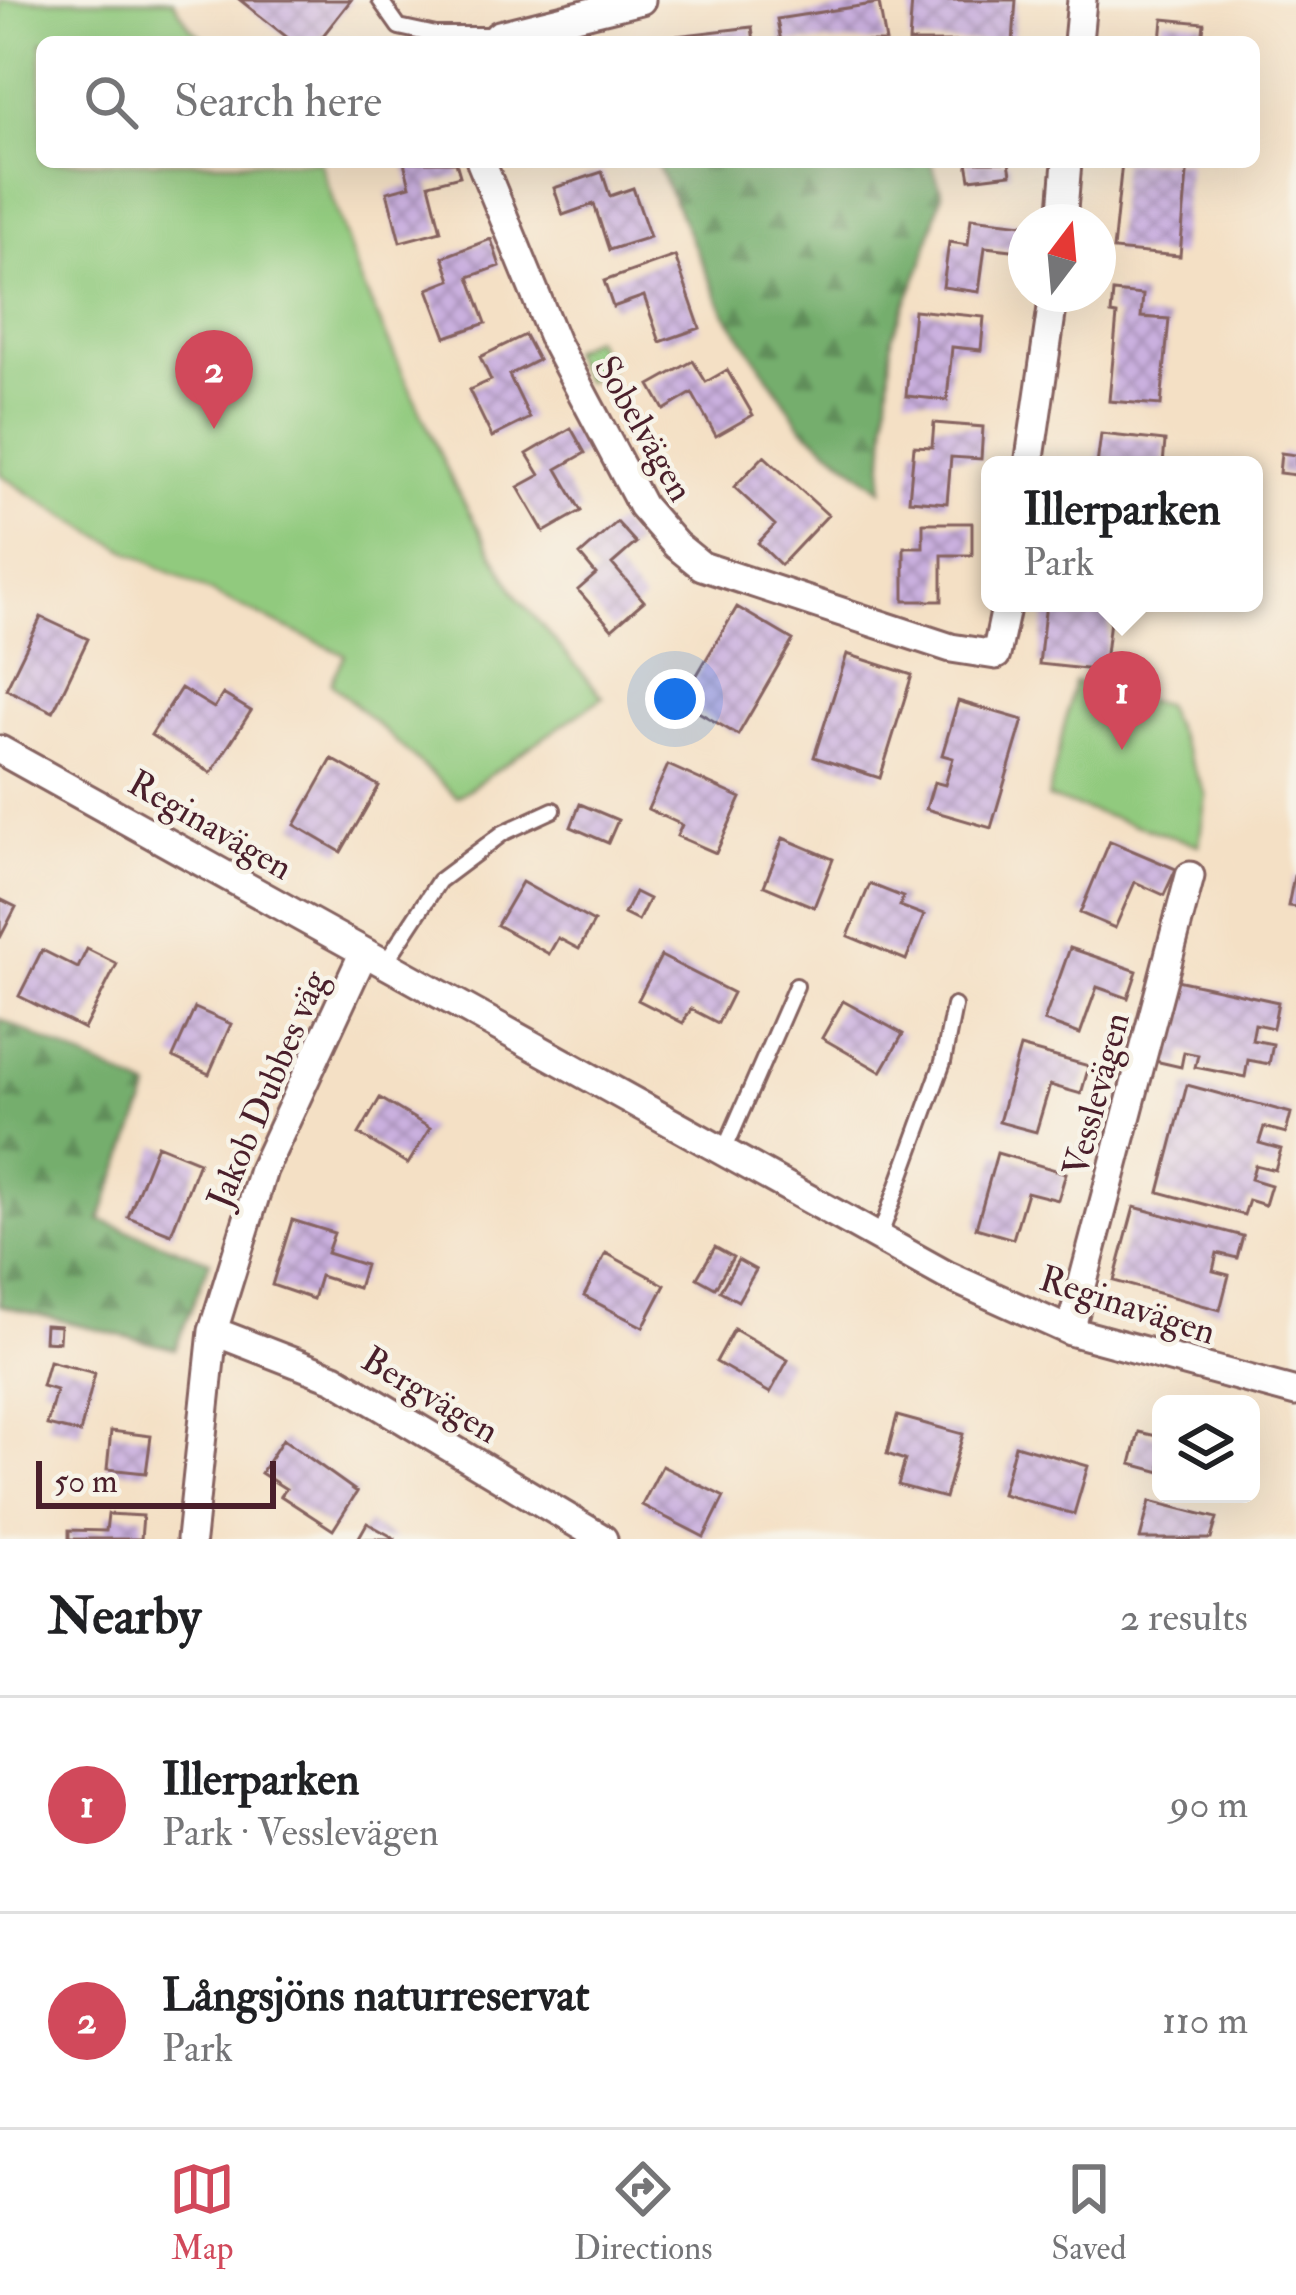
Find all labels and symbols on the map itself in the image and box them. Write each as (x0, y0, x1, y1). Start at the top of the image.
north arrow (1008, 204, 1116, 312)
pin: 2 (175, 330, 253, 429)
street label: Sobelvägen (584, 348, 703, 510)
pin: 1 (1083, 651, 1161, 750)
your location (645, 669, 705, 729)
street label: Reginavägen (120, 760, 300, 890)
street label: Jakob Dubbes väg (197, 963, 338, 1216)
street label: Vesslevägen (1053, 1008, 1140, 1181)
street label: Reginavägen (1034, 1256, 1221, 1355)
street label: Bergvägen (354, 1337, 507, 1454)
scale bar (36, 1455, 276, 1508)

